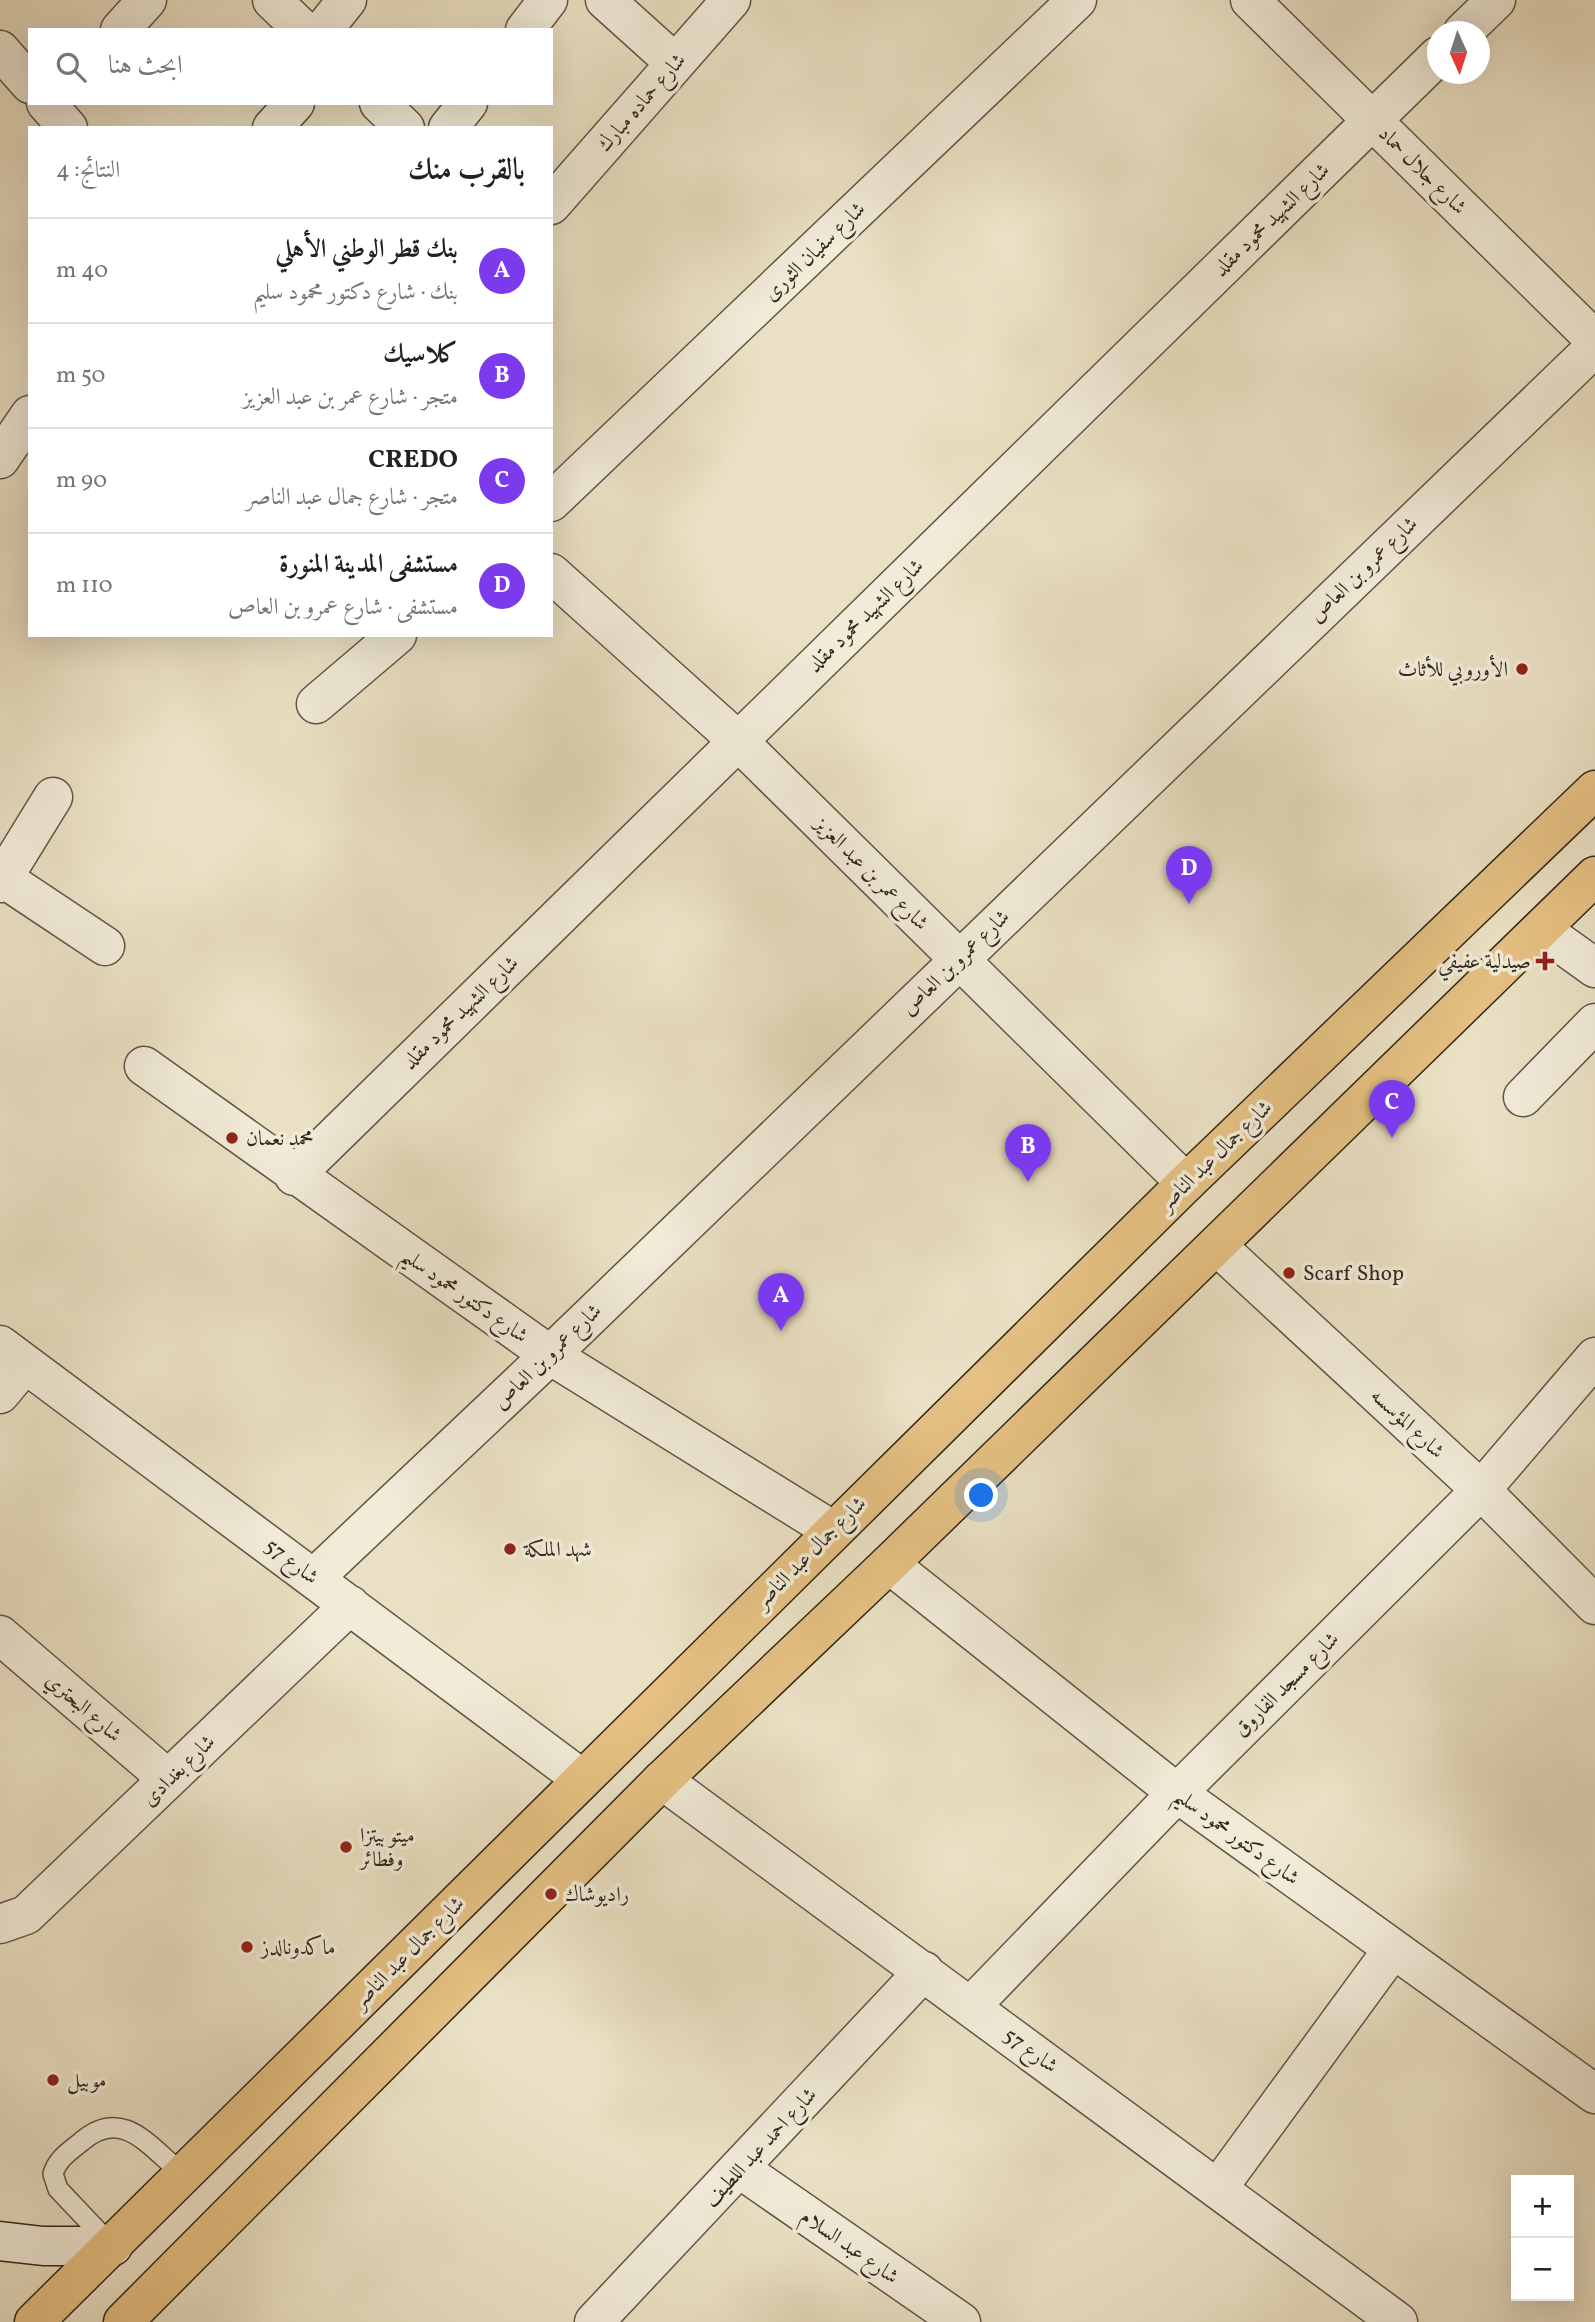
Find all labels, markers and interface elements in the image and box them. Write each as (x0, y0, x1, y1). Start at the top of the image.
north arrow (1427, 21, 1490, 84)
search box (28, 28, 553, 105)
street label: شارع حماده مبارك (591, 47, 695, 160)
icon: search (52, 48, 90, 86)
text: ابحث هنا (108, 48, 183, 84)
street label: شارع جلال حماد (1370, 120, 1473, 223)
text: بالقرب منك (408, 150, 525, 192)
text: النتائج: 4 (56, 155, 120, 187)
street label: شارع الشهيد محمود مقلد (1207, 157, 1338, 285)
street label: شارع سفيان الثورى (758, 196, 874, 310)
text: بنك قطر الوطني الأهلي (275, 232, 458, 268)
text: 40 m (56, 255, 108, 287)
text: A (494, 255, 510, 287)
text: بنك · شارع دكتور محمود سليم (253, 277, 458, 309)
text: كلاسيك (383, 337, 458, 373)
text: 50 m (56, 360, 105, 392)
text: B (494, 360, 510, 392)
text: متجر · شارع عمر بن عبد العزيز (243, 382, 458, 414)
text: CREDO (368, 442, 458, 478)
text: 90 m (56, 465, 107, 497)
text: C (495, 465, 509, 497)
text: متجر · شارع جمال عبد الناصر (246, 482, 458, 514)
street label: شارع عمرو بن العاص (1303, 511, 1426, 631)
text: مستشفى المدينة المنورة (279, 547, 458, 583)
street label: شارع الشهيد محمود مقلد (801, 553, 932, 681)
text: 110 m (56, 570, 113, 602)
text: D (494, 570, 510, 602)
text: مستشفى · شارع عمرو بن العاص (228, 592, 458, 624)
place label: الأوروبي للأثاث (1398, 654, 1508, 686)
marker: الأوروبي للأثاث (1514, 661, 1530, 677)
street label: شارع عمر بن عبد العزيز (805, 809, 935, 939)
pin: D (1166, 846, 1212, 904)
street label: شارع عمرو بن العاص (895, 904, 1018, 1024)
place label: صيدلية عفيفي (1438, 948, 1531, 981)
street label: شارع الشهيد محمود مقلد (396, 950, 527, 1078)
marker: صيدلية عفيفي (1537, 953, 1553, 969)
pin: C (1369, 1080, 1415, 1138)
street label: شارع جمال عبد الناصر (1151, 1094, 1281, 1221)
pin: B (1005, 1124, 1051, 1182)
place label: محمد نعمان (246, 1125, 314, 1154)
marker: محمد نعمان (224, 1130, 240, 1146)
street label: شارع دكتور محمود سليم (392, 1242, 533, 1355)
place label: Scarf Shop (1303, 1260, 1404, 1289)
marker: Scarf Shop (1281, 1265, 1297, 1281)
pin: A (758, 1273, 804, 1331)
street label: شارع عمرو بن العاص (487, 1298, 610, 1418)
street label: شارع المؤسسه (1362, 1382, 1450, 1467)
your location (964, 1478, 998, 1512)
street label: شارع جمال عبد الناصر (747, 1491, 875, 1618)
street label: شارع 57 (257, 1532, 324, 1594)
place label: شهد الملكة (523, 1536, 592, 1565)
marker: شهد الملكة (502, 1541, 518, 1557)
street label: شارع مسجد الفاروق (1228, 1626, 1348, 1746)
street label: شارع البحتري (37, 1667, 128, 1751)
street label: شارع بغدادى (136, 1729, 224, 1815)
street label: شارع دكتور محمود سليم (1164, 1782, 1305, 1897)
place label: ميتو بيتزا وفطائر (358, 1822, 415, 1875)
marker: ميتو بيتزا وفطائر (338, 1839, 354, 1855)
place label: راديوشاك (565, 1881, 629, 1910)
marker: راديوشاك (543, 1886, 559, 1902)
street label: شارع جمال عبد الناصر (345, 1891, 473, 2018)
place label: ماكدونالدز (259, 1934, 335, 1963)
marker: ماكدونالدز (239, 1939, 255, 1955)
street label: شارع 57 (996, 2022, 1063, 2082)
place label: موبيل (67, 2067, 106, 2096)
marker: موبيل (45, 2072, 61, 2088)
street label: شارع احمد عبد اللطيف (698, 2082, 826, 2216)
map controls (1511, 2175, 1574, 2301)
button: + (1511, 2175, 1574, 2238)
street label: شارع عبد السلام (793, 2203, 904, 2293)
button: − (1511, 2238, 1574, 2301)

